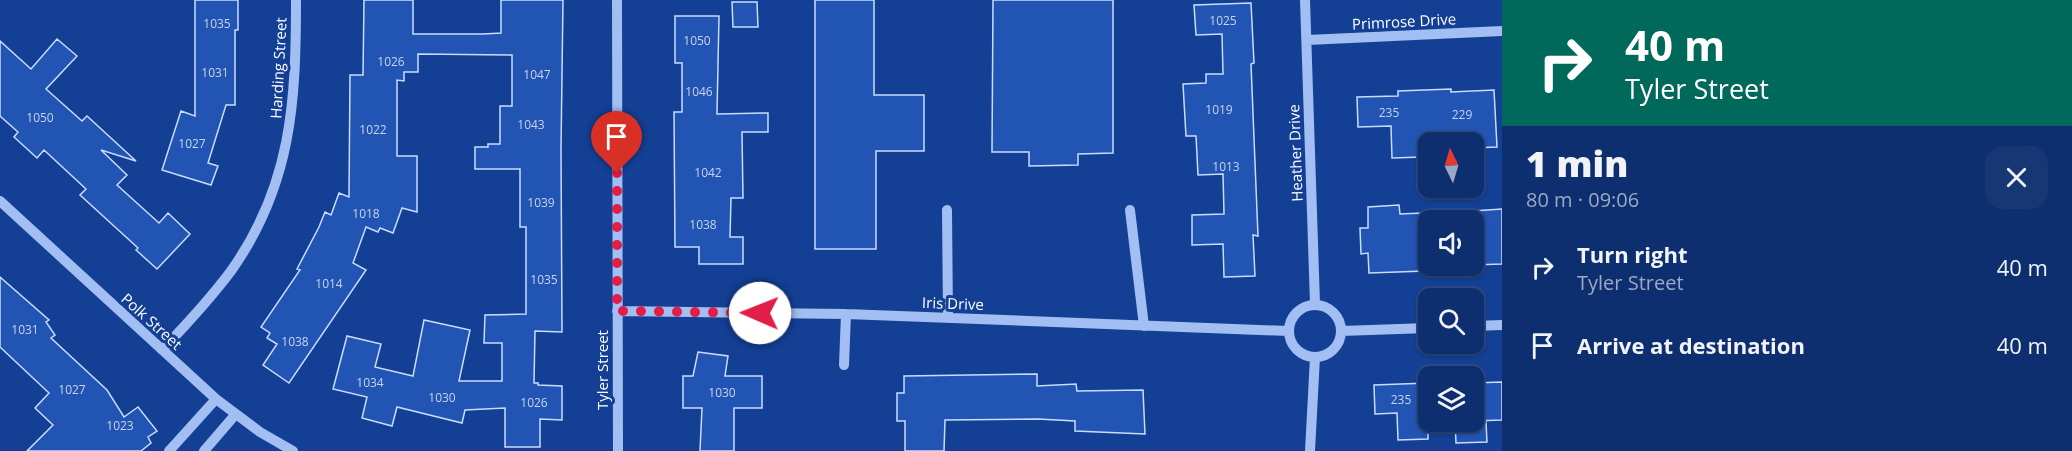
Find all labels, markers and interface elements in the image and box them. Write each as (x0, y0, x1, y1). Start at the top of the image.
street label: Primrose Drive (1351, 8, 1457, 34)
house number: 1025 (1209, 12, 1237, 29)
house number: 1035 (203, 15, 231, 32)
text: 40 m (1625, 16, 1725, 73)
street label: Harding Street (265, 17, 291, 119)
icon: right (1526, 24, 1604, 102)
house number: 1050 (683, 32, 711, 49)
house number: 1026 (377, 53, 405, 70)
house number: 1031 (201, 64, 229, 81)
house number: 1047 (523, 66, 551, 83)
text: Tyler Street (1625, 70, 1769, 107)
house number: 1046 (685, 83, 713, 100)
house number: 1019 (1205, 101, 1233, 118)
street label: Heather Drive (1283, 104, 1307, 202)
house number: 235 (1379, 104, 1399, 121)
house number: 229 (1452, 106, 1472, 123)
house number: 1050 (26, 109, 54, 126)
pin (591, 111, 642, 173)
house number: 1043 (517, 116, 545, 133)
icon: arrive (600, 120, 633, 153)
house number: 1022 (359, 121, 387, 138)
north arrow (1418, 132, 1484, 198)
map controls (1418, 132, 1484, 432)
house number: 1027 (178, 135, 206, 152)
text: 1 min (1526, 139, 1628, 188)
button: close (1985, 146, 2048, 209)
house number: 1013 (1212, 158, 1240, 175)
house number: 1042 (694, 164, 722, 181)
text: 80 m · 09:06 (1526, 186, 1639, 213)
house number: 1039 (527, 194, 555, 211)
house number: 1018 (352, 205, 380, 222)
button: sound (1418, 210, 1484, 276)
house number: 1038 (689, 216, 717, 233)
text: Turn right (1577, 239, 1688, 269)
icon: right (1526, 251, 1559, 284)
text: 40 m (1997, 252, 2048, 282)
text: Tyler Street (1577, 269, 1684, 296)
house number: 1035 (530, 271, 558, 288)
house number: 1014 (315, 275, 343, 292)
position arrow (728, 281, 792, 345)
street label: Polk Street (117, 288, 187, 354)
button: search (1418, 288, 1484, 354)
street label: Iris Drive (922, 292, 984, 314)
house number: 1031 (11, 321, 39, 338)
icon: arrive (1526, 329, 1559, 362)
street label: Tyler Street (592, 330, 612, 410)
text: Arrive at destination (1577, 330, 1805, 360)
text: 40 m (1997, 330, 2048, 360)
house number: 1038 (281, 333, 309, 350)
button: layers (1418, 366, 1484, 432)
house number: 1034 (356, 374, 384, 391)
house number: 1027 (58, 381, 86, 398)
house number: 1030 (708, 384, 736, 401)
house number: 1030 (428, 389, 456, 406)
house number: 235 (1391, 391, 1411, 408)
house number: 1026 (520, 394, 548, 411)
house number: 1023 (106, 417, 134, 434)

